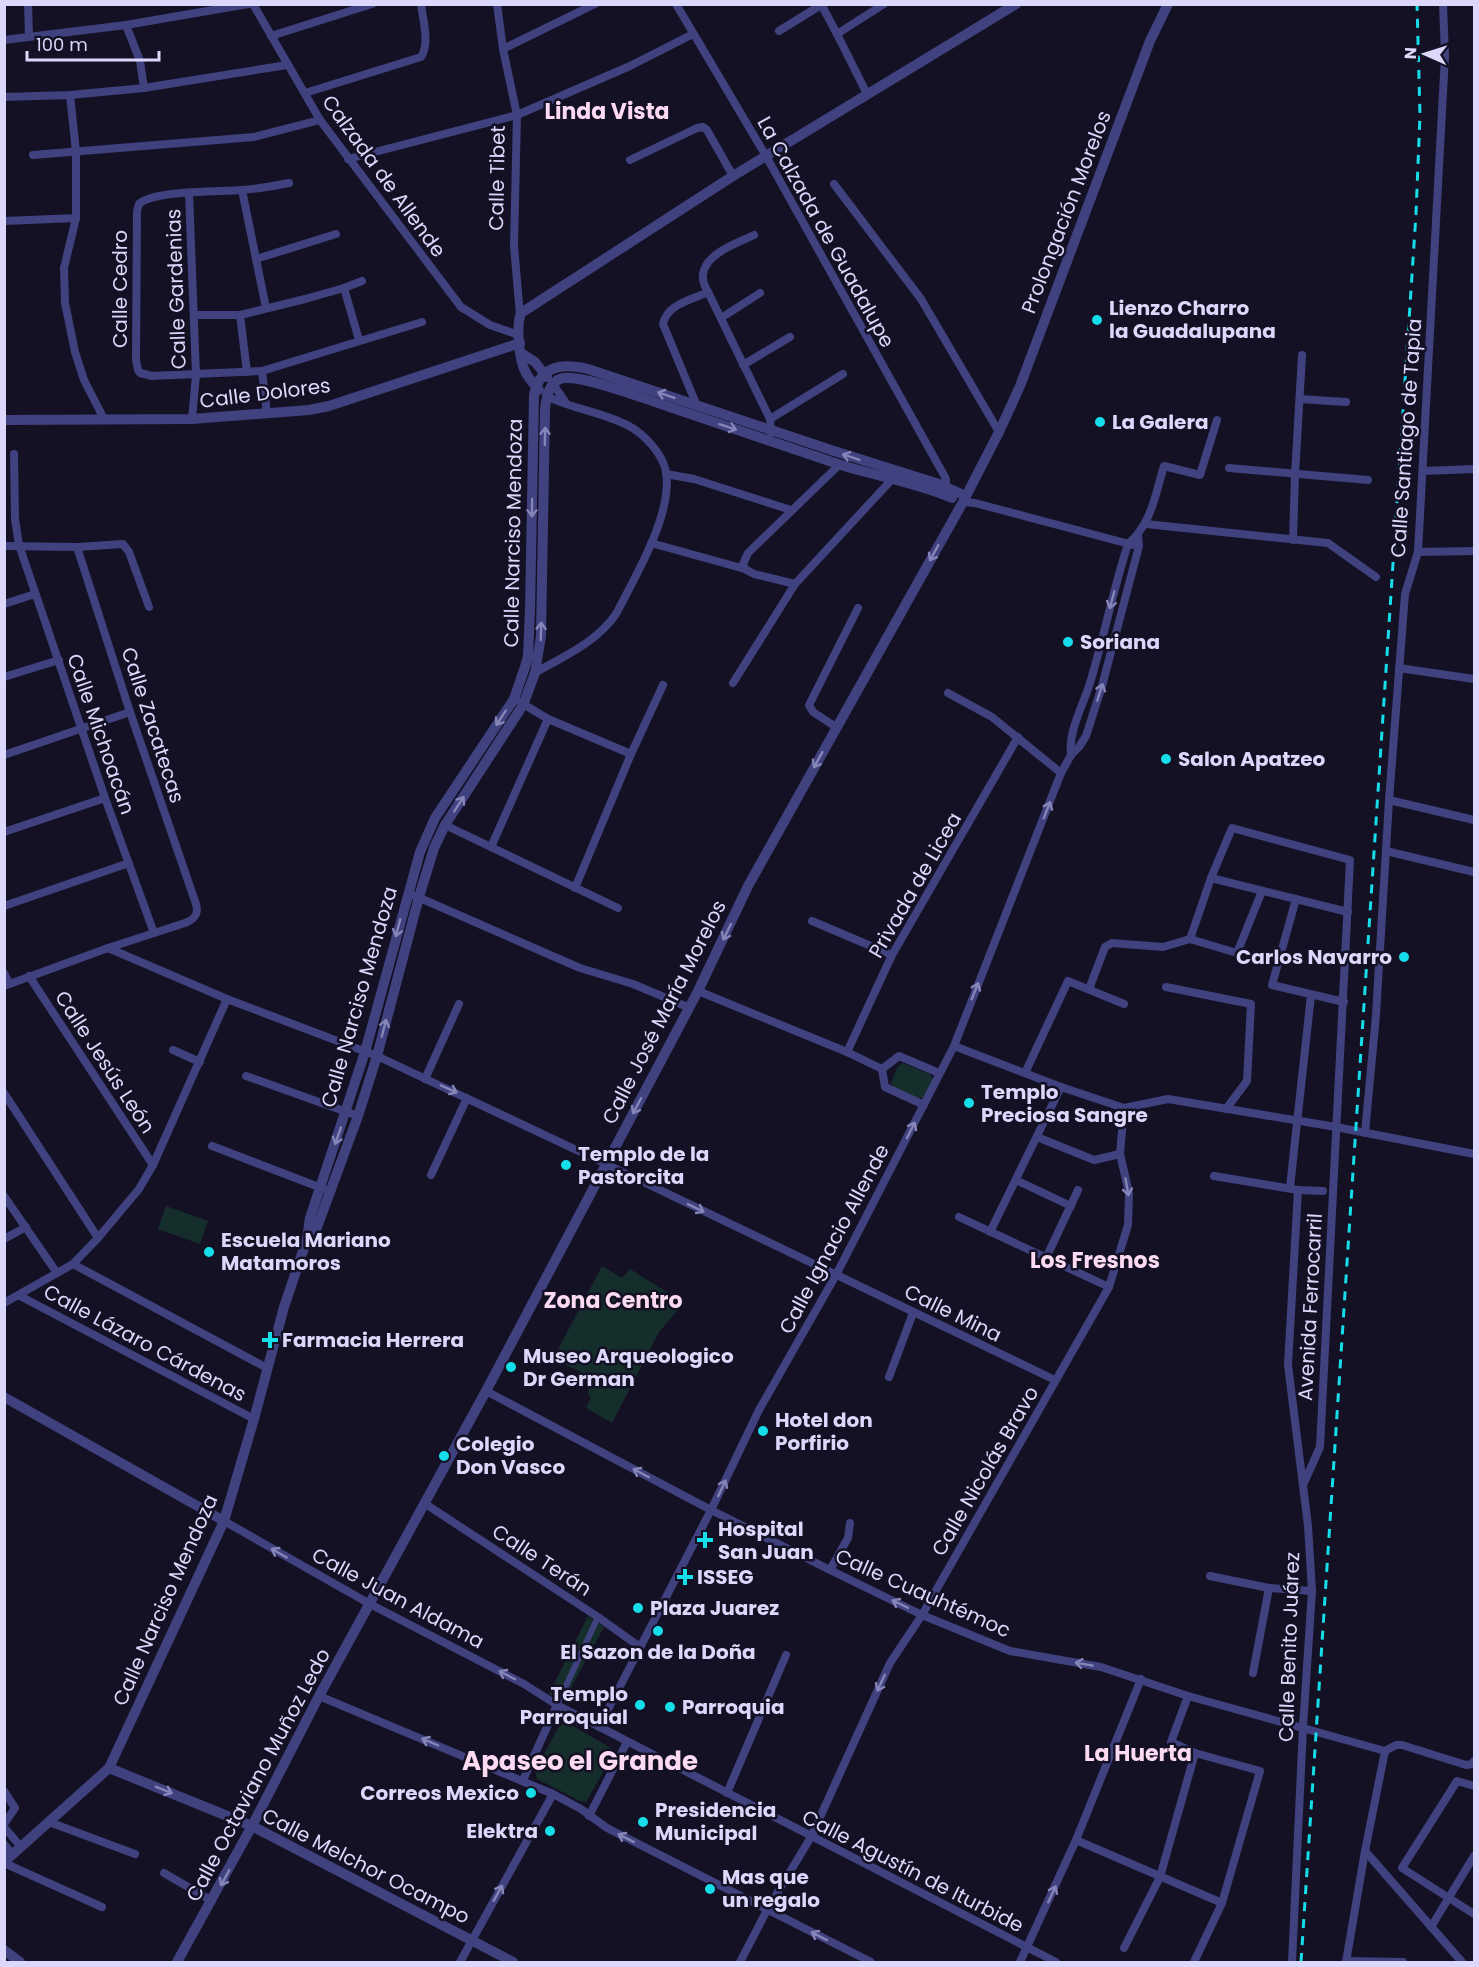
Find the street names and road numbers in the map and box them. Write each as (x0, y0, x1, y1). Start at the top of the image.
street label: Calzada de Allende (315, 89, 453, 263)
street label: Prolongación Morelos (1014, 106, 1118, 318)
street label: La Calzada de Guadalupe (751, 111, 901, 353)
street label: Calle Tibet (482, 125, 512, 231)
street label: Calle Gardenias (159, 208, 193, 370)
street label: Calle Cedro (106, 230, 134, 348)
street label: Calle Santiago de Tapia (1384, 318, 1428, 558)
street label: Calle Dolores (198, 371, 332, 415)
street label: Calle Narciso Mendoza (497, 418, 529, 648)
street label: Calle Zacatecas (115, 643, 191, 807)
street label: Calle Michoacán (60, 650, 142, 818)
street label: Privada de Licea (862, 807, 968, 963)
street label: Calle Narciso Mendoza (314, 883, 404, 1111)
street label: Calle José María Morelos (595, 895, 733, 1129)
street label: Calle Jesús León (48, 985, 162, 1139)
street label: Calle Ignacio Allende (772, 1139, 896, 1339)
street label: Avenida Ferrocarril (1291, 1212, 1329, 1402)
street label: Calle Mina (900, 1277, 1006, 1349)
street label: Calle Lázaro Cárdenas (39, 1278, 251, 1408)
street label: Calle Nicolás Bravo (925, 1381, 1045, 1561)
street label: Calle Narciso Mendoza (106, 1490, 224, 1710)
street label: Calle Terán (487, 1517, 597, 1603)
street label: Calle Juan Aldama (307, 1541, 489, 1655)
street label: Calle Cuauhtémoc (831, 1542, 1015, 1644)
street label: Calle Benito Juárez (1272, 1551, 1306, 1743)
street label: Calle Octaviano Muñoz Ledo (179, 1643, 337, 1907)
street label: Calle Melchor Ocampo (257, 1801, 475, 1931)
street label: Calle Agustín de Iturbide (797, 1803, 1029, 1939)

